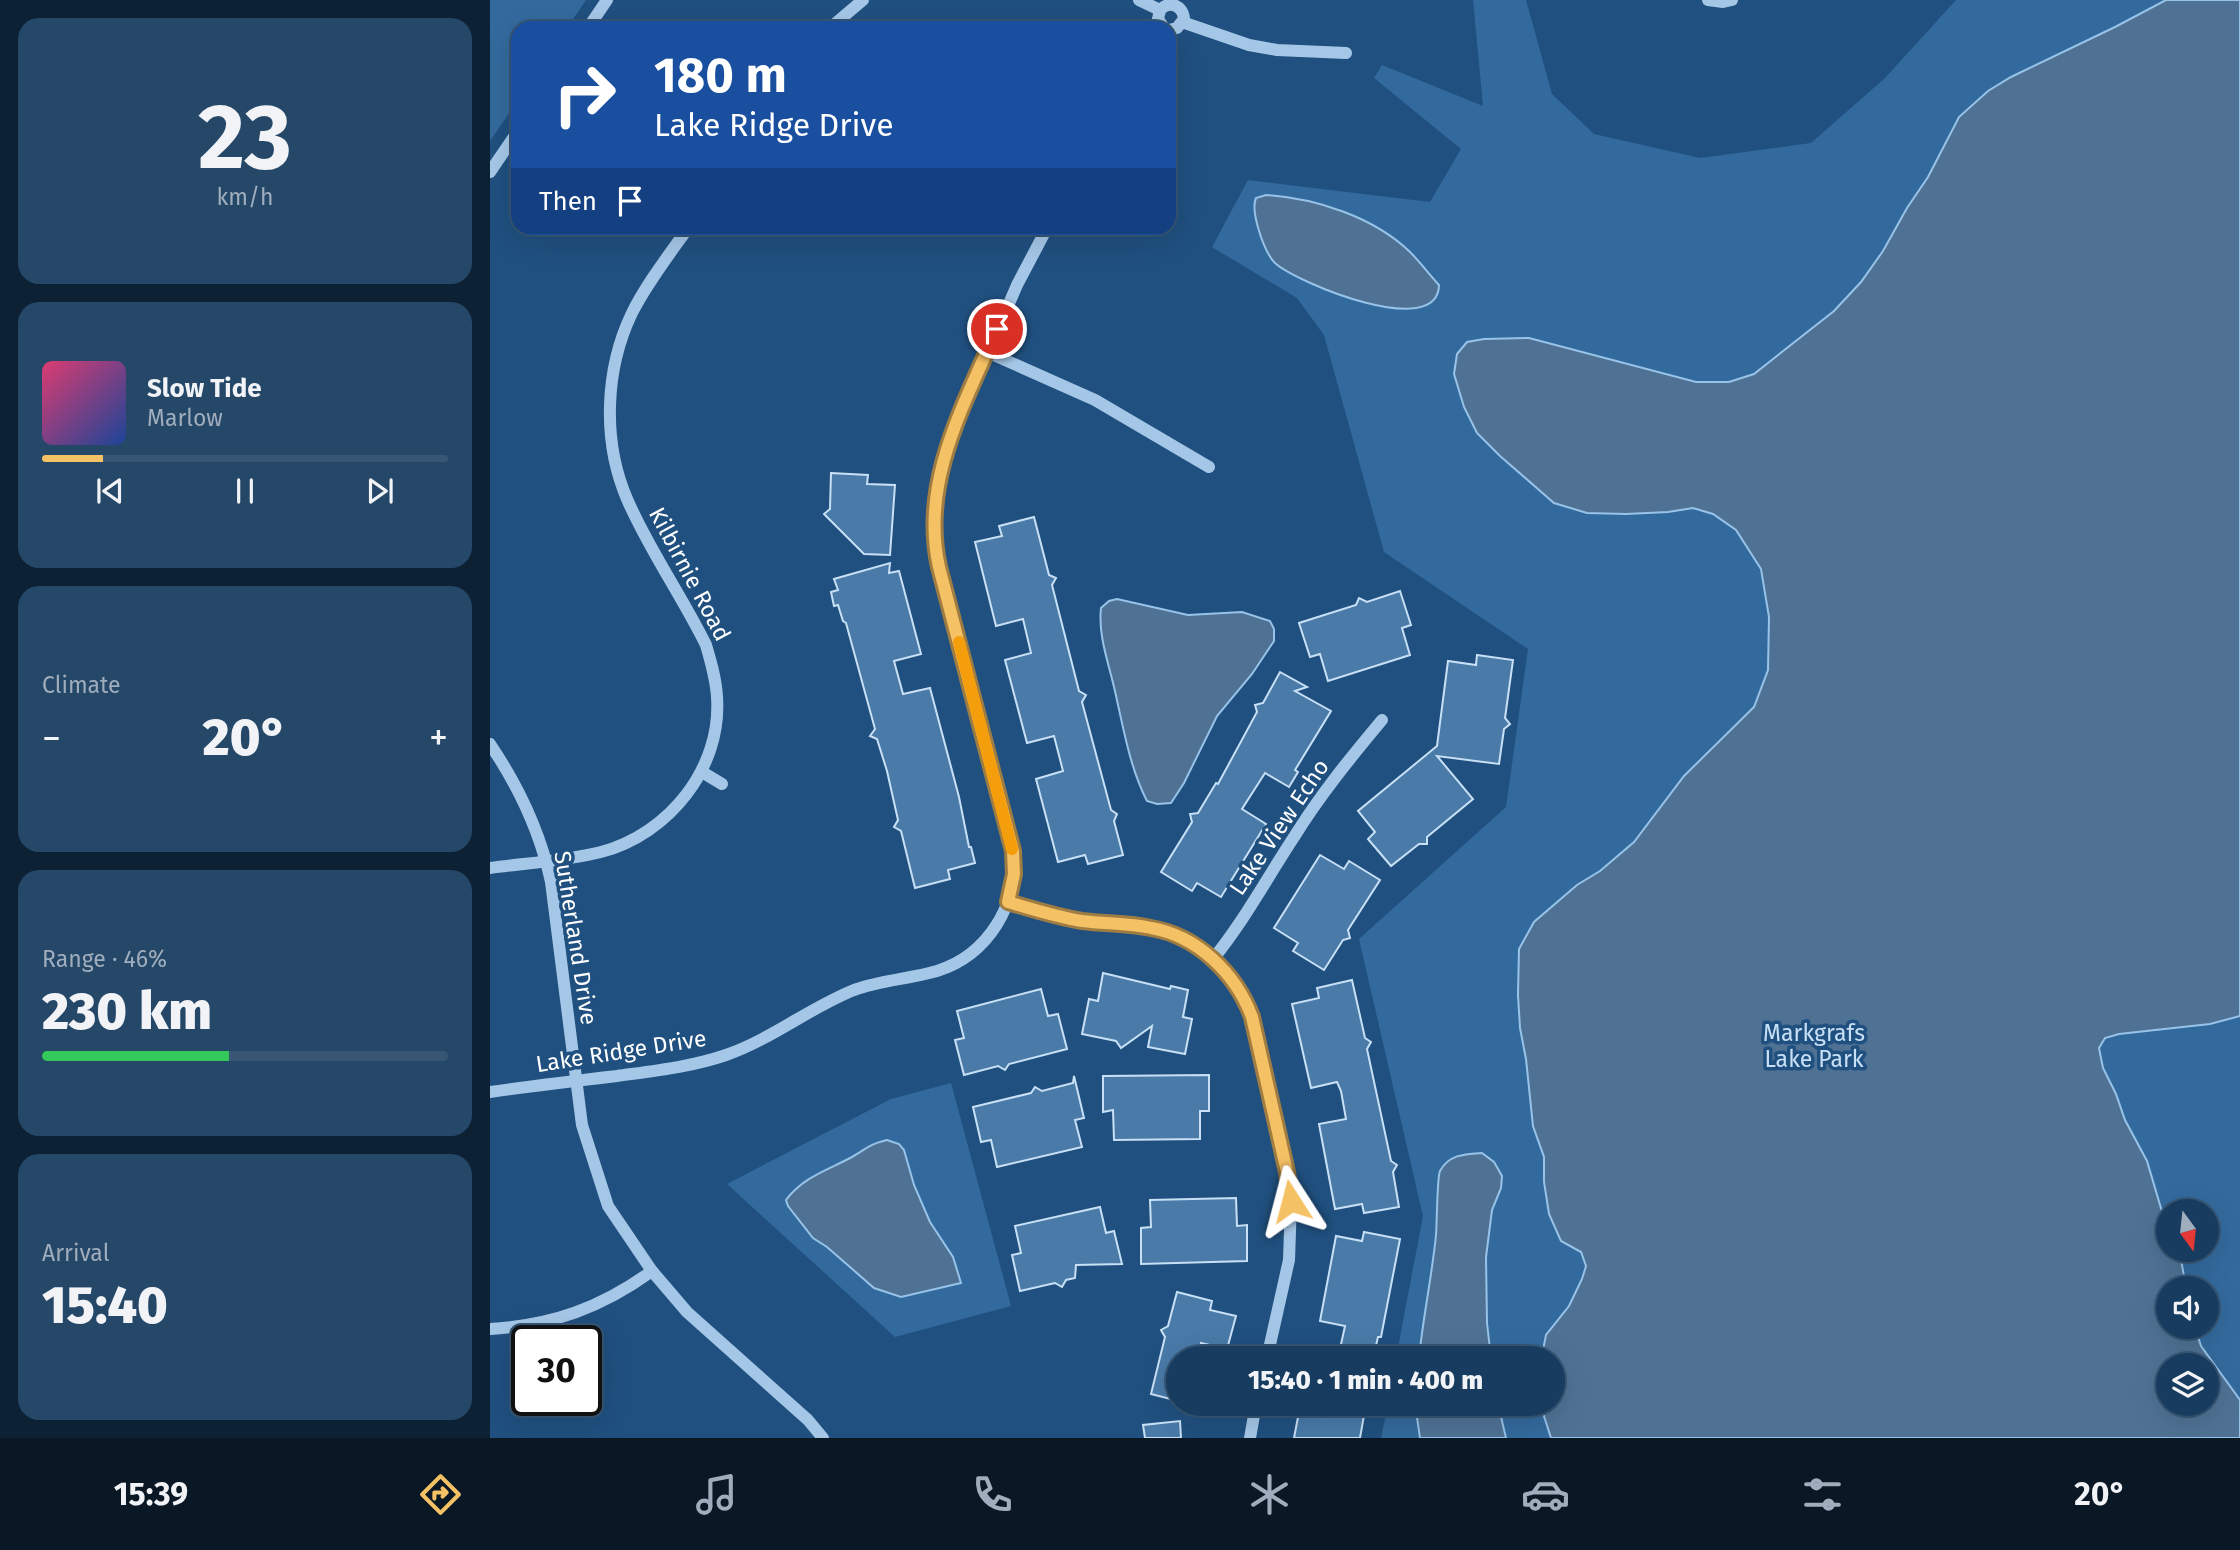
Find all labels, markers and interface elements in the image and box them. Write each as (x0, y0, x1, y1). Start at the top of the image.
text: 180 m (654, 46, 787, 105)
icon: right (539, 49, 630, 140)
text: 23 (198, 83, 292, 192)
text: Lake Ridge Drive (654, 106, 894, 144)
icon: arrive (611, 182, 649, 220)
text: km/h (217, 183, 273, 211)
text: Then (539, 186, 597, 217)
pin (967, 299, 1027, 359)
icon: arrive (978, 310, 1016, 348)
text: Slow Tide (147, 373, 262, 404)
text: Marlow (147, 404, 223, 432)
icon: previous (91, 472, 129, 510)
icon: pause (226, 472, 264, 510)
icon: next (361, 472, 399, 510)
street label: Kilbirnie Road (643, 502, 737, 646)
text: Climate (42, 671, 121, 699)
text: 20° (202, 706, 288, 769)
text: − (42, 715, 61, 761)
text: + (429, 715, 448, 761)
street label: Lake View Echo (1223, 754, 1335, 900)
street label: Sutherland Drive (548, 849, 604, 1027)
text: Range · 46% (42, 945, 167, 973)
text: 230 km (42, 980, 212, 1043)
park label: Markgrafs Lake Park (1763, 1019, 1865, 1073)
street label: Lake Ridge Drive (534, 1024, 708, 1078)
position arrow (1254, 1164, 1328, 1238)
north arrow (2156, 1199, 2219, 1262)
map controls (2156, 1199, 2219, 1416)
text: Arrival (42, 1239, 109, 1267)
text: 15:40 (42, 1274, 168, 1337)
button: sound (2156, 1276, 2219, 1339)
speed limit sign: 30 (511, 1325, 602, 1416)
button: layers (2156, 1353, 2219, 1416)
text: 15:40 · 1 min · 400 m (1248, 1365, 1483, 1396)
icon: directions (416, 1470, 465, 1519)
icon: music (692, 1470, 741, 1519)
icon: phone (968, 1470, 1017, 1519)
icon: climate (1245, 1470, 1294, 1519)
icon: car (1521, 1470, 1570, 1519)
icon: filters (1798, 1470, 1847, 1519)
text: 15:39 (114, 1475, 188, 1513)
text: 20° (2074, 1475, 2126, 1513)

